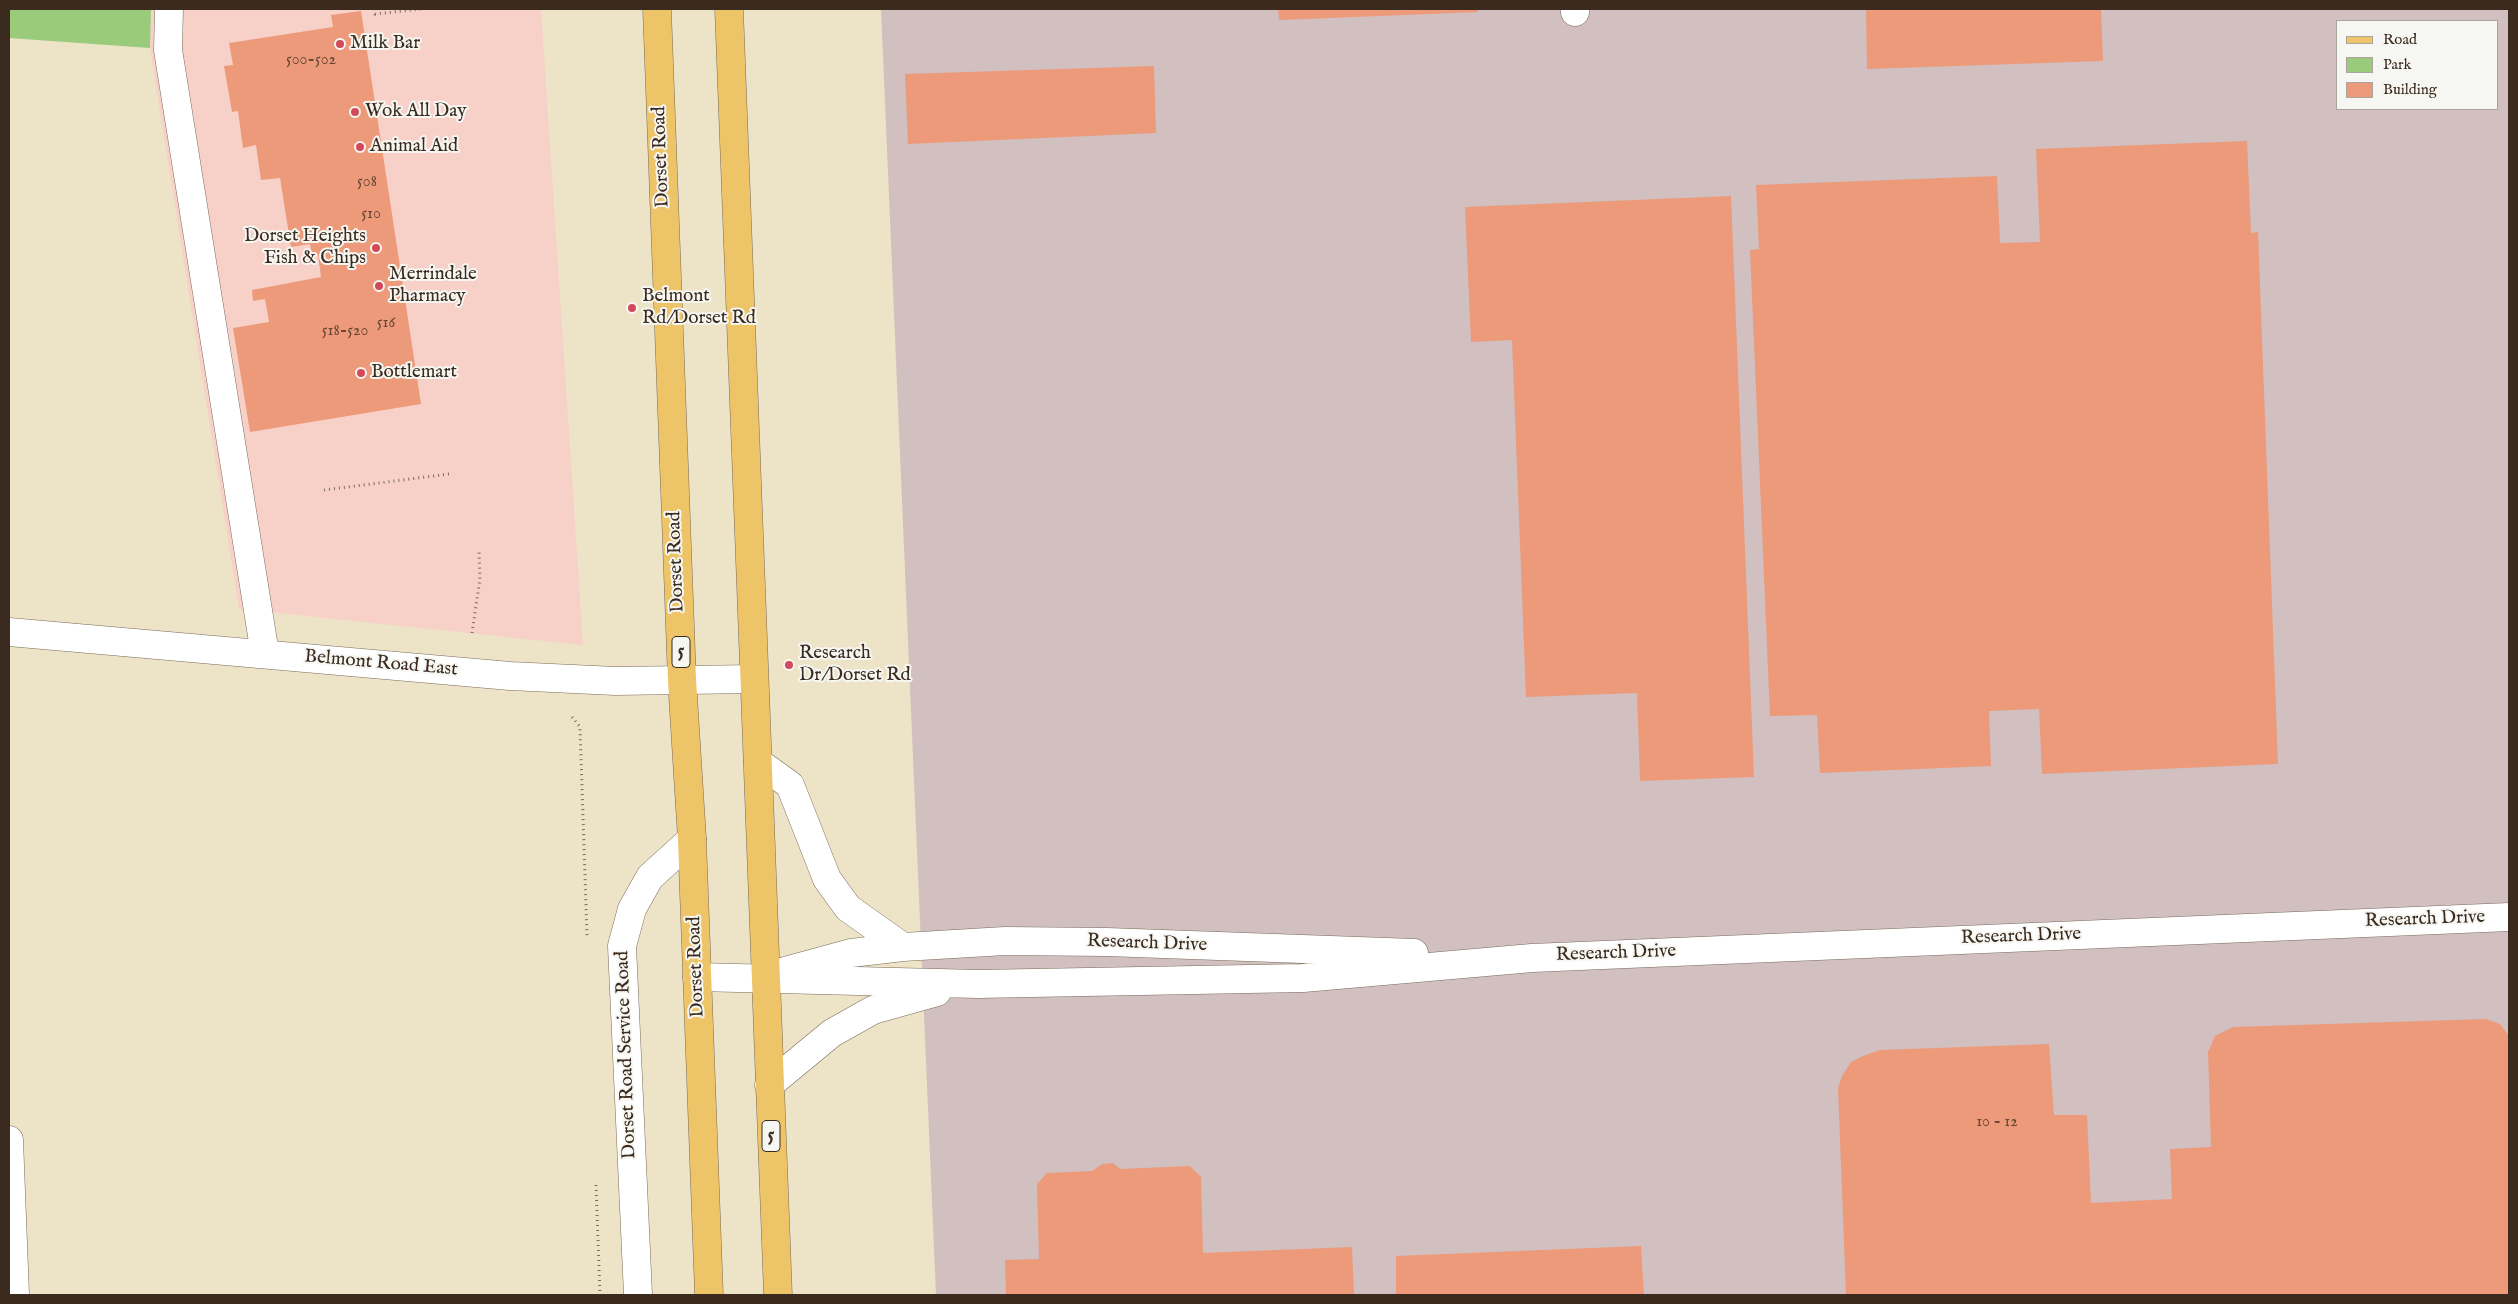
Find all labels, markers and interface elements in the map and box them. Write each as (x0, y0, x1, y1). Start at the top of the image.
legend (2336, 20, 2498, 110)
text: Road (2383, 30, 2417, 49)
place label: Milk Bar (350, 33, 420, 55)
marker: Milk Bar (334, 38, 346, 50)
house number: 500-502 (286, 51, 336, 71)
text: Park (2383, 55, 2412, 74)
text: Building (2383, 80, 2437, 99)
place label: Wok All Day (365, 101, 467, 123)
marker: Wok All Day (349, 106, 361, 118)
street label: Dorset Road (649, 106, 675, 208)
place label: Animal Aid (370, 136, 458, 158)
marker: Animal Aid (354, 141, 366, 153)
house number: 508 (357, 173, 377, 193)
house number: 510 (361, 205, 381, 225)
place label: Dorset Heights Fish & Chips (244, 226, 366, 270)
marker: Dorset Heights Fish & Chips (370, 242, 382, 254)
place label: Merrindale Pharmacy (389, 264, 477, 308)
marker: Merrindale Pharmacy (373, 280, 385, 292)
place label: Belmont Rd/Dorset Rd (642, 286, 756, 330)
marker: Belmont Rd/Dorset Rd (626, 302, 638, 314)
house number: 516 (377, 314, 395, 334)
house number: 518-520 (322, 322, 368, 342)
place label: Bottlemart (371, 362, 457, 384)
marker: Bottlemart (355, 367, 367, 379)
street label: Dorset Road (664, 511, 690, 613)
road number: 5 (672, 636, 690, 668)
place label: Research Dr/Dorset Rd (799, 643, 911, 687)
street label: Belmont Road East (303, 646, 459, 682)
marker: Research Dr/Dorset Rd (783, 659, 795, 671)
street label: Research Drive (2364, 907, 2486, 933)
street label: Dorset Road (684, 916, 710, 1018)
street label: Research Drive (1960, 924, 2082, 950)
street label: Research Drive (1086, 931, 1208, 957)
street label: Research Drive (1555, 941, 1677, 967)
street label: Dorset Road Service Road (612, 950, 642, 1160)
house number: 10 - 12 (1976, 1113, 2018, 1133)
road number: 5 (762, 1120, 780, 1152)

